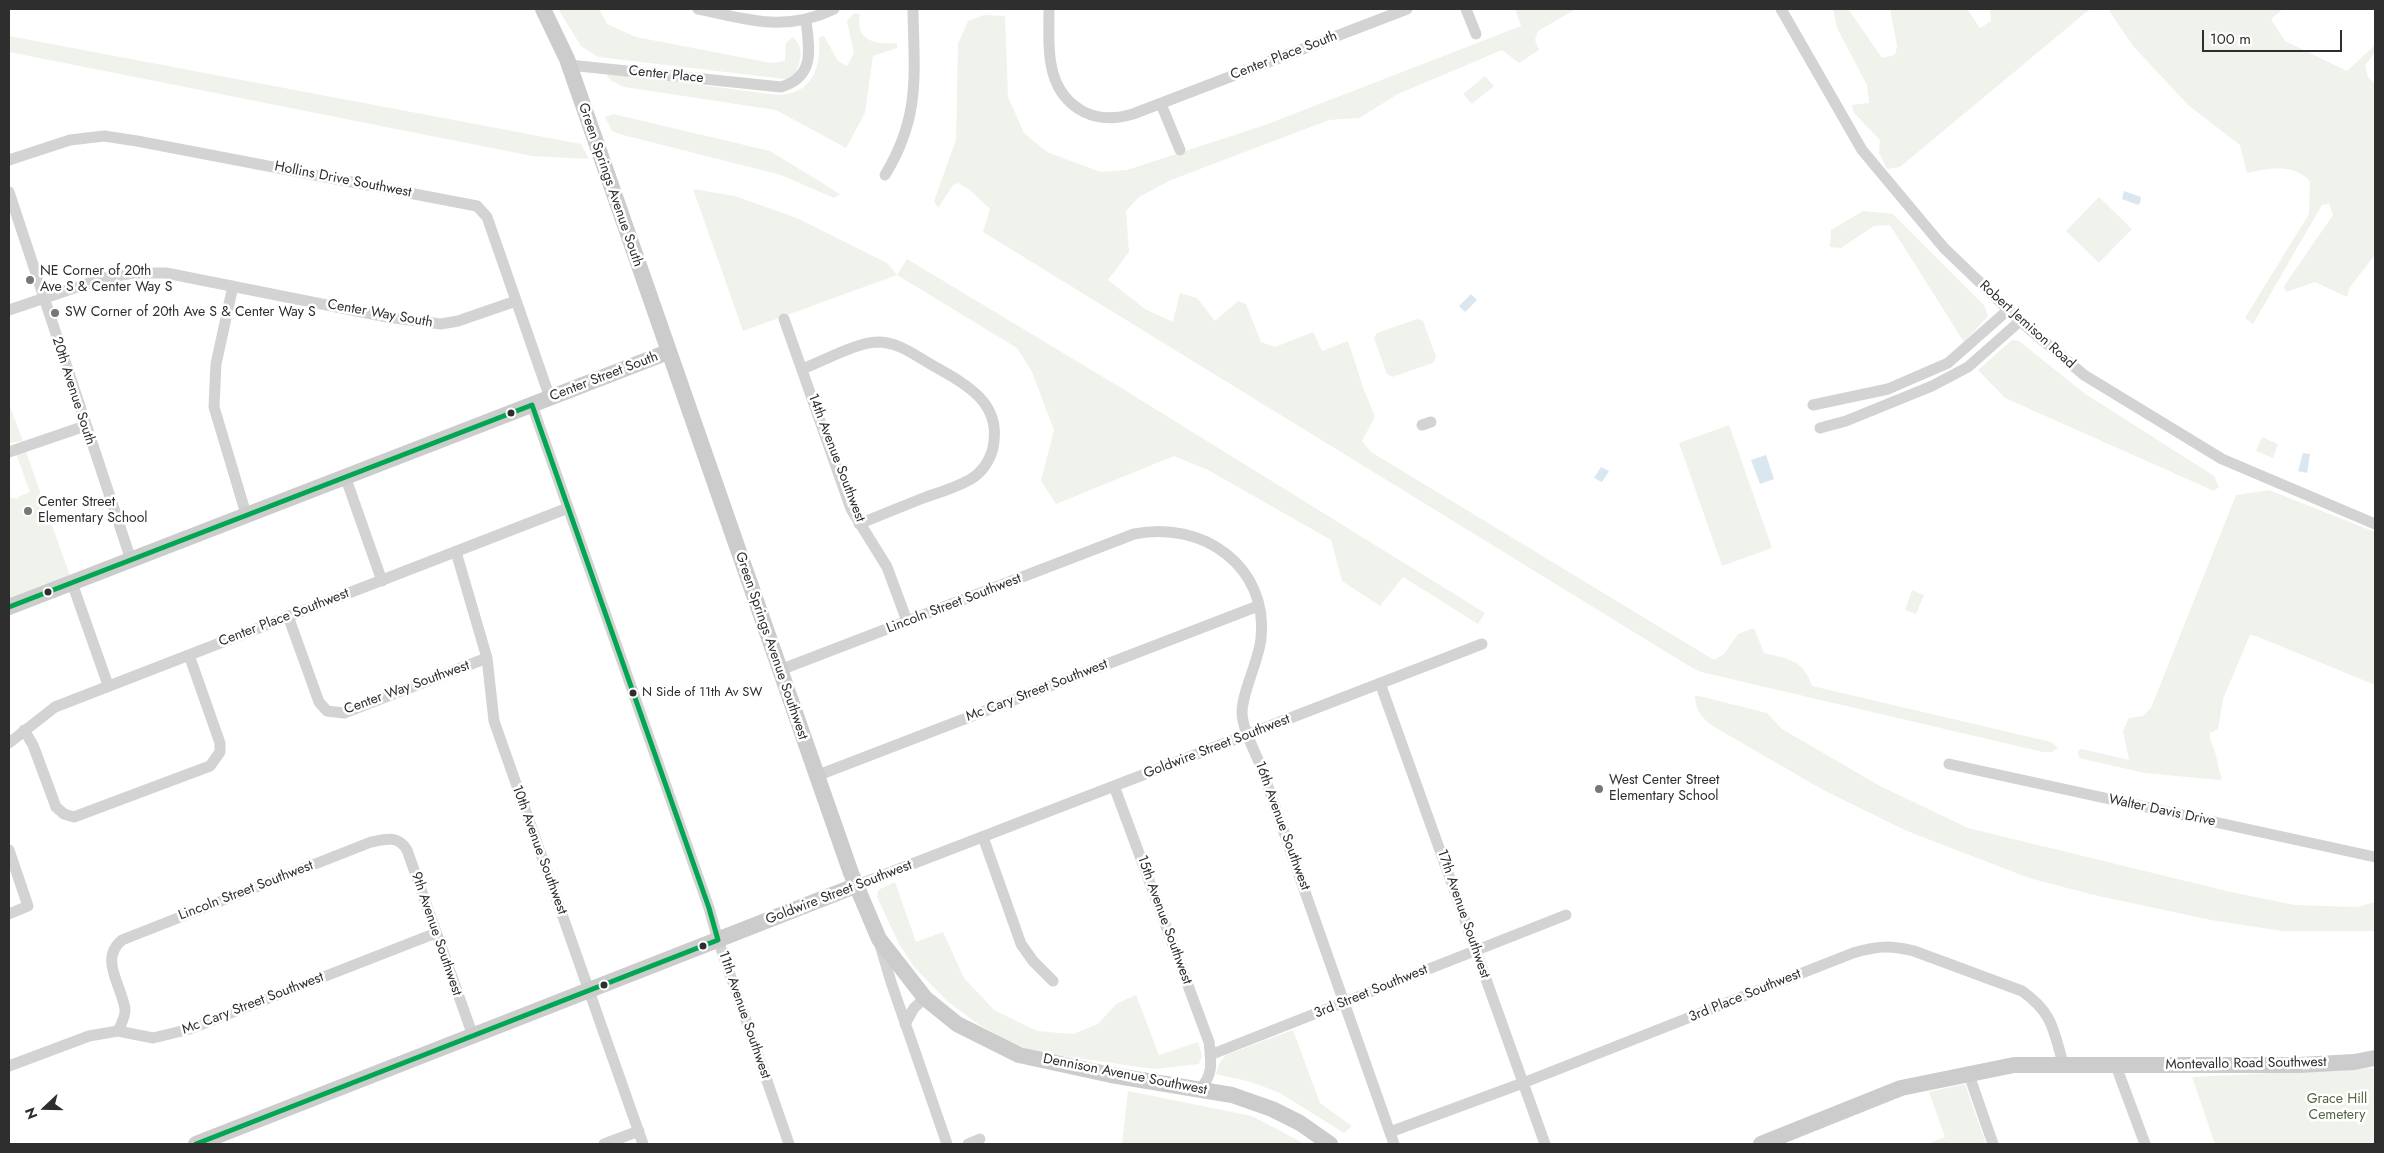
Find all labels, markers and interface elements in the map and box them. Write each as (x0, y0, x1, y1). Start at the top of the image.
scale bar (2204, 20, 2344, 52)
street label: Center Place South (1228, 28, 1340, 84)
text: 100 m (2210, 28, 2251, 50)
street label: Center Place (628, 63, 704, 87)
street label: Green Springs Avenue South (574, 101, 646, 269)
street label: Hollins Drive Southwest (273, 158, 413, 202)
place label: NE Corner of 20th Ave S & Center Way S (40, 264, 172, 296)
marker: NE Corner of 20th Ave S & Center Way S (24, 274, 36, 286)
street label: Robert Jemison Road (1976, 278, 2078, 372)
street label: Center Way South (326, 296, 434, 332)
place label: SW Corner of 20th Ave S & Center Way S (65, 305, 316, 321)
marker: SW Corner of 20th Ave S & Center Way S (49, 307, 61, 319)
street label: 20th Avenue South (48, 335, 98, 447)
street label: Center Street South (547, 349, 661, 405)
street label: 14th Avenue Southwest (804, 392, 868, 524)
unlabelled marker (506, 408, 516, 418)
place label: Center Street Elementary School (38, 495, 148, 528)
marker: Center Street Elementary School (22, 505, 34, 517)
street label: Green Springs Avenue Southwest (731, 550, 811, 742)
street label: Lincoln Street Southwest (884, 571, 1024, 637)
street label: Center Place Southwest (216, 585, 352, 651)
unlabelled marker (43, 587, 53, 597)
street label: Mc Cary Street Southwest (964, 656, 1110, 726)
street label: Center Way Southwest (342, 658, 472, 718)
place label: N Side of 11th Av SW (642, 685, 762, 701)
marker: N Side of 11th Av SW (628, 688, 638, 698)
street label: Goldwire Street Southwest (1142, 711, 1292, 783)
street label: 16th Avenue Southwest (1251, 759, 1313, 893)
place label: West Center Street Elementary School (1609, 773, 1719, 806)
street label: 10th Avenue Southwest (508, 783, 570, 917)
marker: West Center Street Elementary School (1593, 783, 1605, 795)
street label: Walter Davis Drive (2107, 791, 2217, 831)
street label: 17th Avenue Southwest (1433, 847, 1493, 981)
street label: 15th Avenue Southwest (1133, 853, 1195, 987)
street label: Goldwire Street Southwest (764, 857, 914, 929)
street label: Lincoln Street Southwest (176, 858, 316, 924)
street label: 9th Avenue Southwest (407, 870, 465, 998)
unlabelled marker (698, 941, 708, 951)
street label: 11th Avenue Southwest (714, 949, 774, 1081)
street label: 3rd Street Southwest (1312, 962, 1430, 1022)
street label: 3rd Place Southwest (1687, 966, 1803, 1026)
street label: Mc Cary Street Southwest (180, 969, 326, 1039)
unlabelled marker (599, 980, 609, 990)
street label: Dennison Avenue Southwest (1042, 1051, 1208, 1099)
street label: Montevallo Road Southwest (2165, 1054, 2327, 1074)
north arrow (20, 1083, 70, 1133)
park label: Grace Hill Cemetery (2307, 1092, 2367, 1124)
text: N (20, 1105, 42, 1122)

